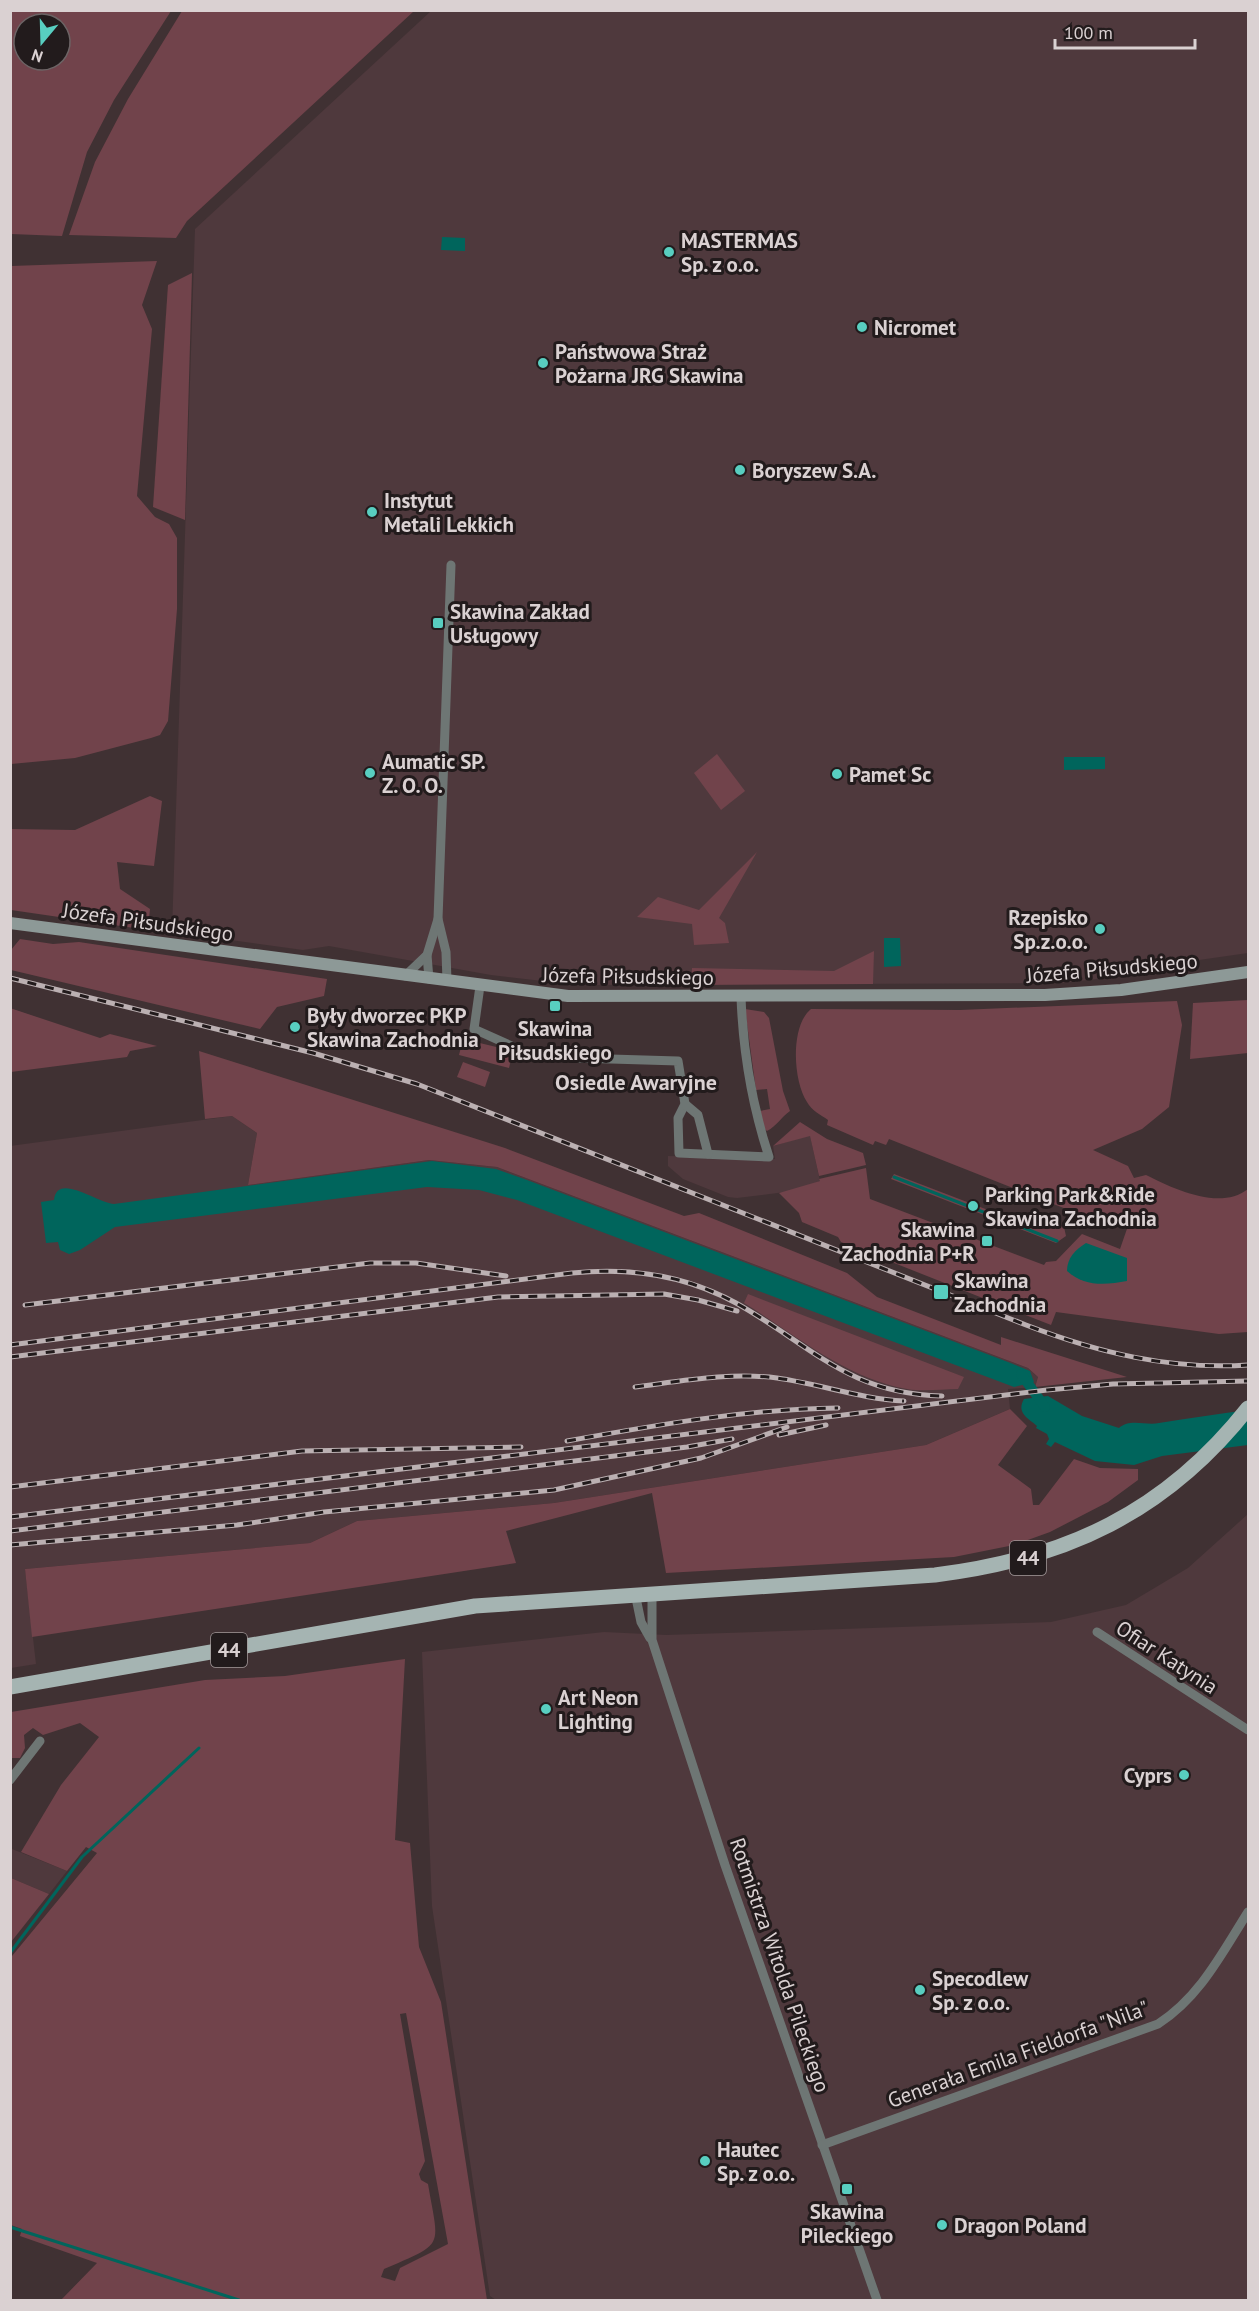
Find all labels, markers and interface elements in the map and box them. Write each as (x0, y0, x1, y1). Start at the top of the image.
north arrow (12, 12, 72, 72)
scale bar (1055, 12, 1194, 50)
text: 100 m (1064, 21, 1113, 44)
text: N (29, 45, 45, 67)
place label: MASTERMAS Sp. z o.o. (681, 227, 798, 278)
marker: MASTERMAS Sp. z o.o. (662, 245, 676, 259)
place label: Nicromet (874, 314, 957, 341)
marker: Nicromet (855, 320, 869, 334)
place label: Państwowa Straż Pożarna JRG Skawina (555, 338, 744, 389)
marker: Państwowa Straż Pożarna JRG Skawina (536, 356, 550, 370)
place label: Boryszew S.A. (752, 457, 876, 484)
marker: Boryszew S.A. (733, 463, 747, 477)
place label: Instytut Metali Lekkich (384, 487, 514, 538)
marker: Instytut Metali Lekkich (365, 505, 379, 519)
place label: Skawina Zakład Usługowy (450, 598, 590, 649)
marker: Skawina Zakład Usługowy (431, 616, 445, 630)
place label: Aumatic SP. Z. O. O. (382, 748, 486, 799)
place label: Pamet Sc (849, 761, 931, 788)
marker: Aumatic SP. Z. O. O. (363, 766, 377, 780)
marker: Pamet Sc (830, 767, 844, 781)
street label: Józefa Piłsudskiego (60, 897, 235, 947)
place label: Rzepisko Sp.z.o.o. (1008, 904, 1088, 955)
marker: Rzepisko Sp.z.o.o. (1093, 922, 1107, 936)
street label: Józefa Piłsudskiego (1024, 947, 1199, 989)
street label: Józefa Piłsudskiego (541, 961, 714, 991)
marker: Skawina Piłsudskiego (548, 999, 562, 1013)
place label: Były dworzec PKP Skawina Zachodnia (307, 1002, 479, 1053)
place label: Skawina Piłsudskiego (498, 1015, 612, 1066)
marker: Były dworzec PKP Skawina Zachodnia (288, 1020, 302, 1034)
district label: Osiedle Awaryjne (555, 1068, 717, 1096)
place label: Parking Park&Ride Skawina Zachodnia (985, 1181, 1157, 1232)
marker: Parking Park&Ride Skawina Zachodnia (966, 1199, 980, 1213)
place label: Skawina Zachodnia P+R (842, 1216, 975, 1267)
marker: Skawina Zachodnia P+R (980, 1234, 994, 1248)
place label: Skawina Zachodnia (954, 1267, 1046, 1318)
marker: Skawina Zachodnia (932, 1283, 950, 1301)
road number: 44 (1010, 1541, 1046, 1575)
street label: Ofiar Katynia (1111, 1614, 1223, 1700)
road number: 44 (211, 1633, 247, 1667)
place label: Art Neon Lighting (558, 1684, 638, 1735)
marker: Art Neon Lighting (539, 1702, 553, 1716)
place label: Cyprs (1124, 1762, 1172, 1789)
marker: Cyprs (1177, 1768, 1191, 1782)
street label: Rotmistrza Witolda Pileckiego (724, 1834, 836, 2096)
place label: Specodlew Sp. z o.o. (932, 1965, 1029, 2016)
marker: Specodlew Sp. z o.o. (913, 1983, 927, 1997)
street label: Generała Emila Fieldorfa "Nila" (884, 1994, 1152, 2114)
place label: Hautec Sp. z o.o. (717, 2136, 795, 2187)
marker: Hautec Sp. z o.o. (698, 2154, 712, 2168)
marker: Skawina Pileckiego (840, 2182, 854, 2196)
place label: Skawina Pileckiego (801, 2198, 893, 2249)
place label: Dragon Poland (954, 2212, 1087, 2239)
marker: Dragon Poland (935, 2218, 949, 2232)

